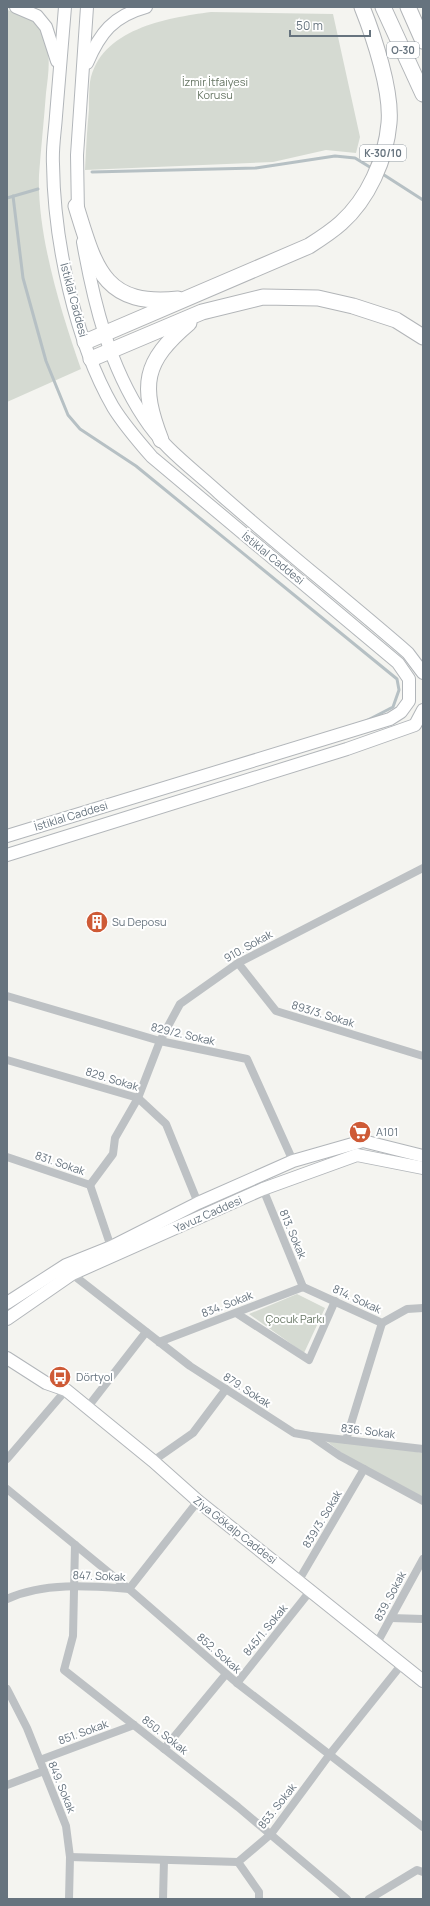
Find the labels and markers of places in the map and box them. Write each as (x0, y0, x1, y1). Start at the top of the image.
building icon: Su Deposu (84, 909, 110, 935)
place label: Su Deposu (112, 914, 166, 929)
supermarket icon: A101 (347, 1119, 373, 1145)
place label: A101 (376, 1124, 398, 1139)
bus stop icon: Dörtyol (47, 1364, 73, 1390)
place label: Dörtyol (76, 1369, 113, 1384)

